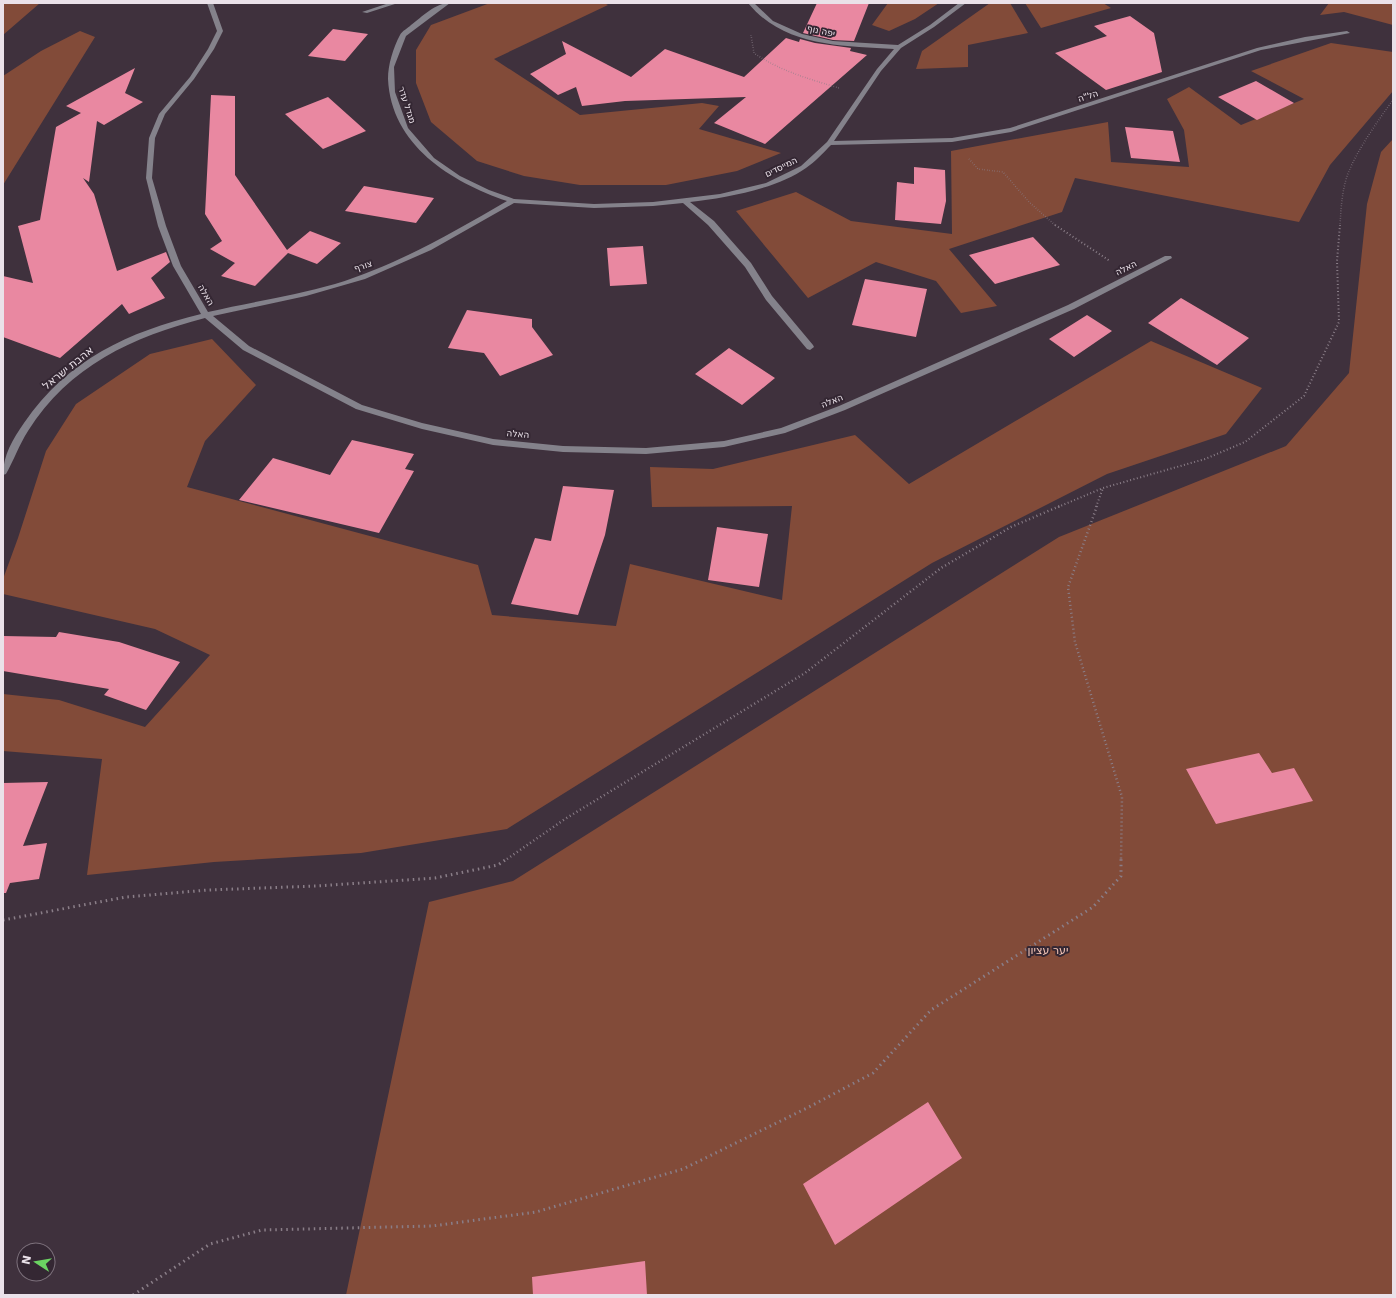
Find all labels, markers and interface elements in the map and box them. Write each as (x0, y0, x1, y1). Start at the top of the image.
street label: יפה נוף (806, 23, 836, 39)
street label: מגדל עדר (396, 85, 418, 125)
street label: הל"ה (1076, 88, 1100, 104)
street label: המייסדים (763, 155, 799, 179)
street label: צורף (353, 258, 373, 274)
street label: האלה (1114, 258, 1139, 278)
street label: האלה (196, 283, 216, 308)
street label: אהבת ישראל (40, 344, 96, 392)
street label: האלה (820, 392, 845, 410)
street label: האלה (506, 428, 530, 440)
park label: יער עציון (1028, 944, 1068, 957)
north arrow (16, 1242, 56, 1282)
text: N (19, 1254, 34, 1266)

